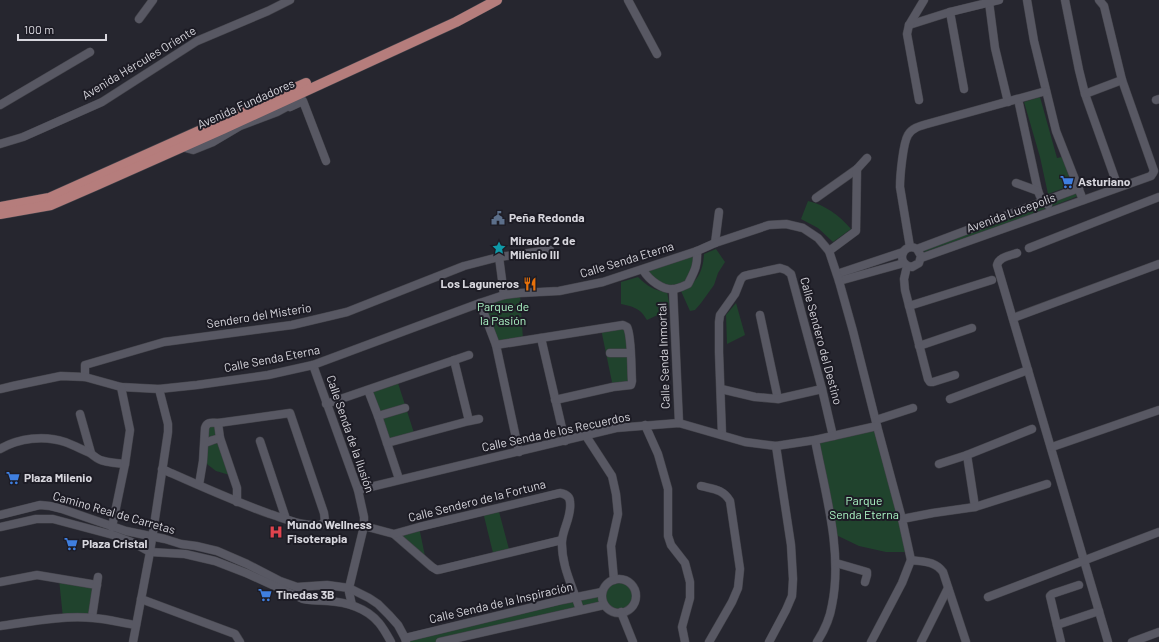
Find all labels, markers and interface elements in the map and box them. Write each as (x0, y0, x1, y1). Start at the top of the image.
scale bar (18, 16, 106, 42)
text: 100 m (24, 22, 54, 36)
street label: Avenida Hércules Oriente (79, 23, 198, 102)
street label: Avenida Fundadores (195, 75, 297, 131)
supermarket icon: Asturiano (1059, 174, 1075, 190)
place label: Asturiano (1078, 174, 1131, 188)
street label: Avenida Lucepolis (964, 189, 1057, 235)
public building icon: Peña Redonda (490, 210, 506, 226)
place label: Peña Redonda (509, 210, 585, 224)
place label: Mirador 2 de Milenio III (510, 233, 576, 261)
street label: Calle Senda Eterna (578, 238, 675, 280)
place icon: Mirador 2 de Milenio III (491, 240, 507, 256)
street label: Calle Sendero del Destino (798, 275, 846, 406)
place label: Los Laguneros (440, 276, 519, 290)
restaurant icon: Los Laguneros (522, 276, 538, 292)
park label: Parque de la Pasión (477, 299, 529, 327)
street label: Sendero del Misterio (205, 300, 312, 330)
street label: Calle Senda Inmortal (654, 303, 672, 409)
street label: Calle Senda Eterna (223, 342, 321, 374)
street label: Calle Senda de la Ilusión (324, 373, 378, 494)
street label: Calle Senda de los Recuerdos (480, 408, 631, 454)
supermarket icon: Plaza Milenio (5, 470, 21, 486)
place label: Plaza Milenio (24, 470, 92, 484)
street label: Calle Sendero de la Fortuna (407, 476, 547, 524)
street label: Camino Real de Carretas (52, 488, 177, 536)
park label: Parque Senda Eterna (829, 493, 899, 521)
place label: Mundo Wellness Fisoterapia (287, 517, 372, 545)
hospital icon: Mundo Wellness Fisoterapia (268, 524, 284, 540)
supermarket icon: Plaza Cristal (63, 536, 79, 552)
place label: Plaza Cristal (82, 536, 148, 550)
street label: Calle Senda de la Inspiración (428, 579, 574, 625)
supermarket icon: Tinedas 3B (257, 587, 273, 603)
place label: Tinedas 3B (276, 587, 335, 601)

